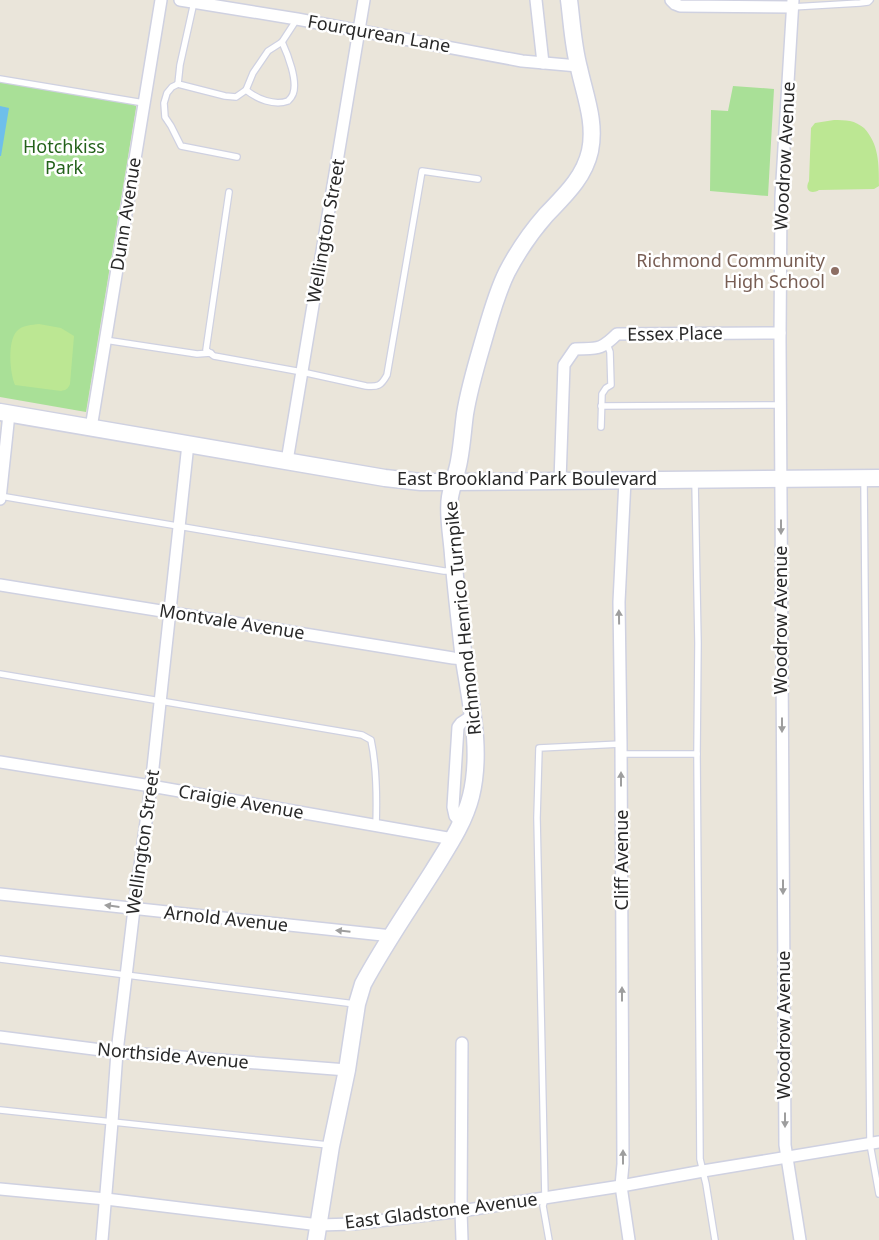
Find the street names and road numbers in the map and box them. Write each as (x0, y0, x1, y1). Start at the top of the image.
street label: Fourqurean Lane (306, 9, 452, 57)
street label: Woodrow Avenue (768, 81, 800, 231)
street label: Dunn Avenue (104, 155, 146, 272)
street label: Wellington Street (301, 156, 350, 305)
street label: Essex Place (627, 320, 723, 346)
street label: East Brookland Park Boulevard (397, 466, 657, 490)
street label: Richmond Henrico Turnpike (438, 500, 486, 736)
street label: Woodrow Avenue (768, 546, 792, 694)
street label: Montvale Avenue (158, 598, 307, 644)
street label: Wellington Street (120, 767, 164, 916)
street label: Craigie Avenue (177, 778, 306, 824)
street label: Cliff Avenue (609, 810, 633, 910)
street label: Arnold Avenue (163, 900, 289, 936)
street label: Woodrow Avenue (771, 951, 795, 1099)
street label: Northside Avenue (96, 1036, 250, 1074)
street label: East Gladstone Avenue (343, 1186, 539, 1234)

